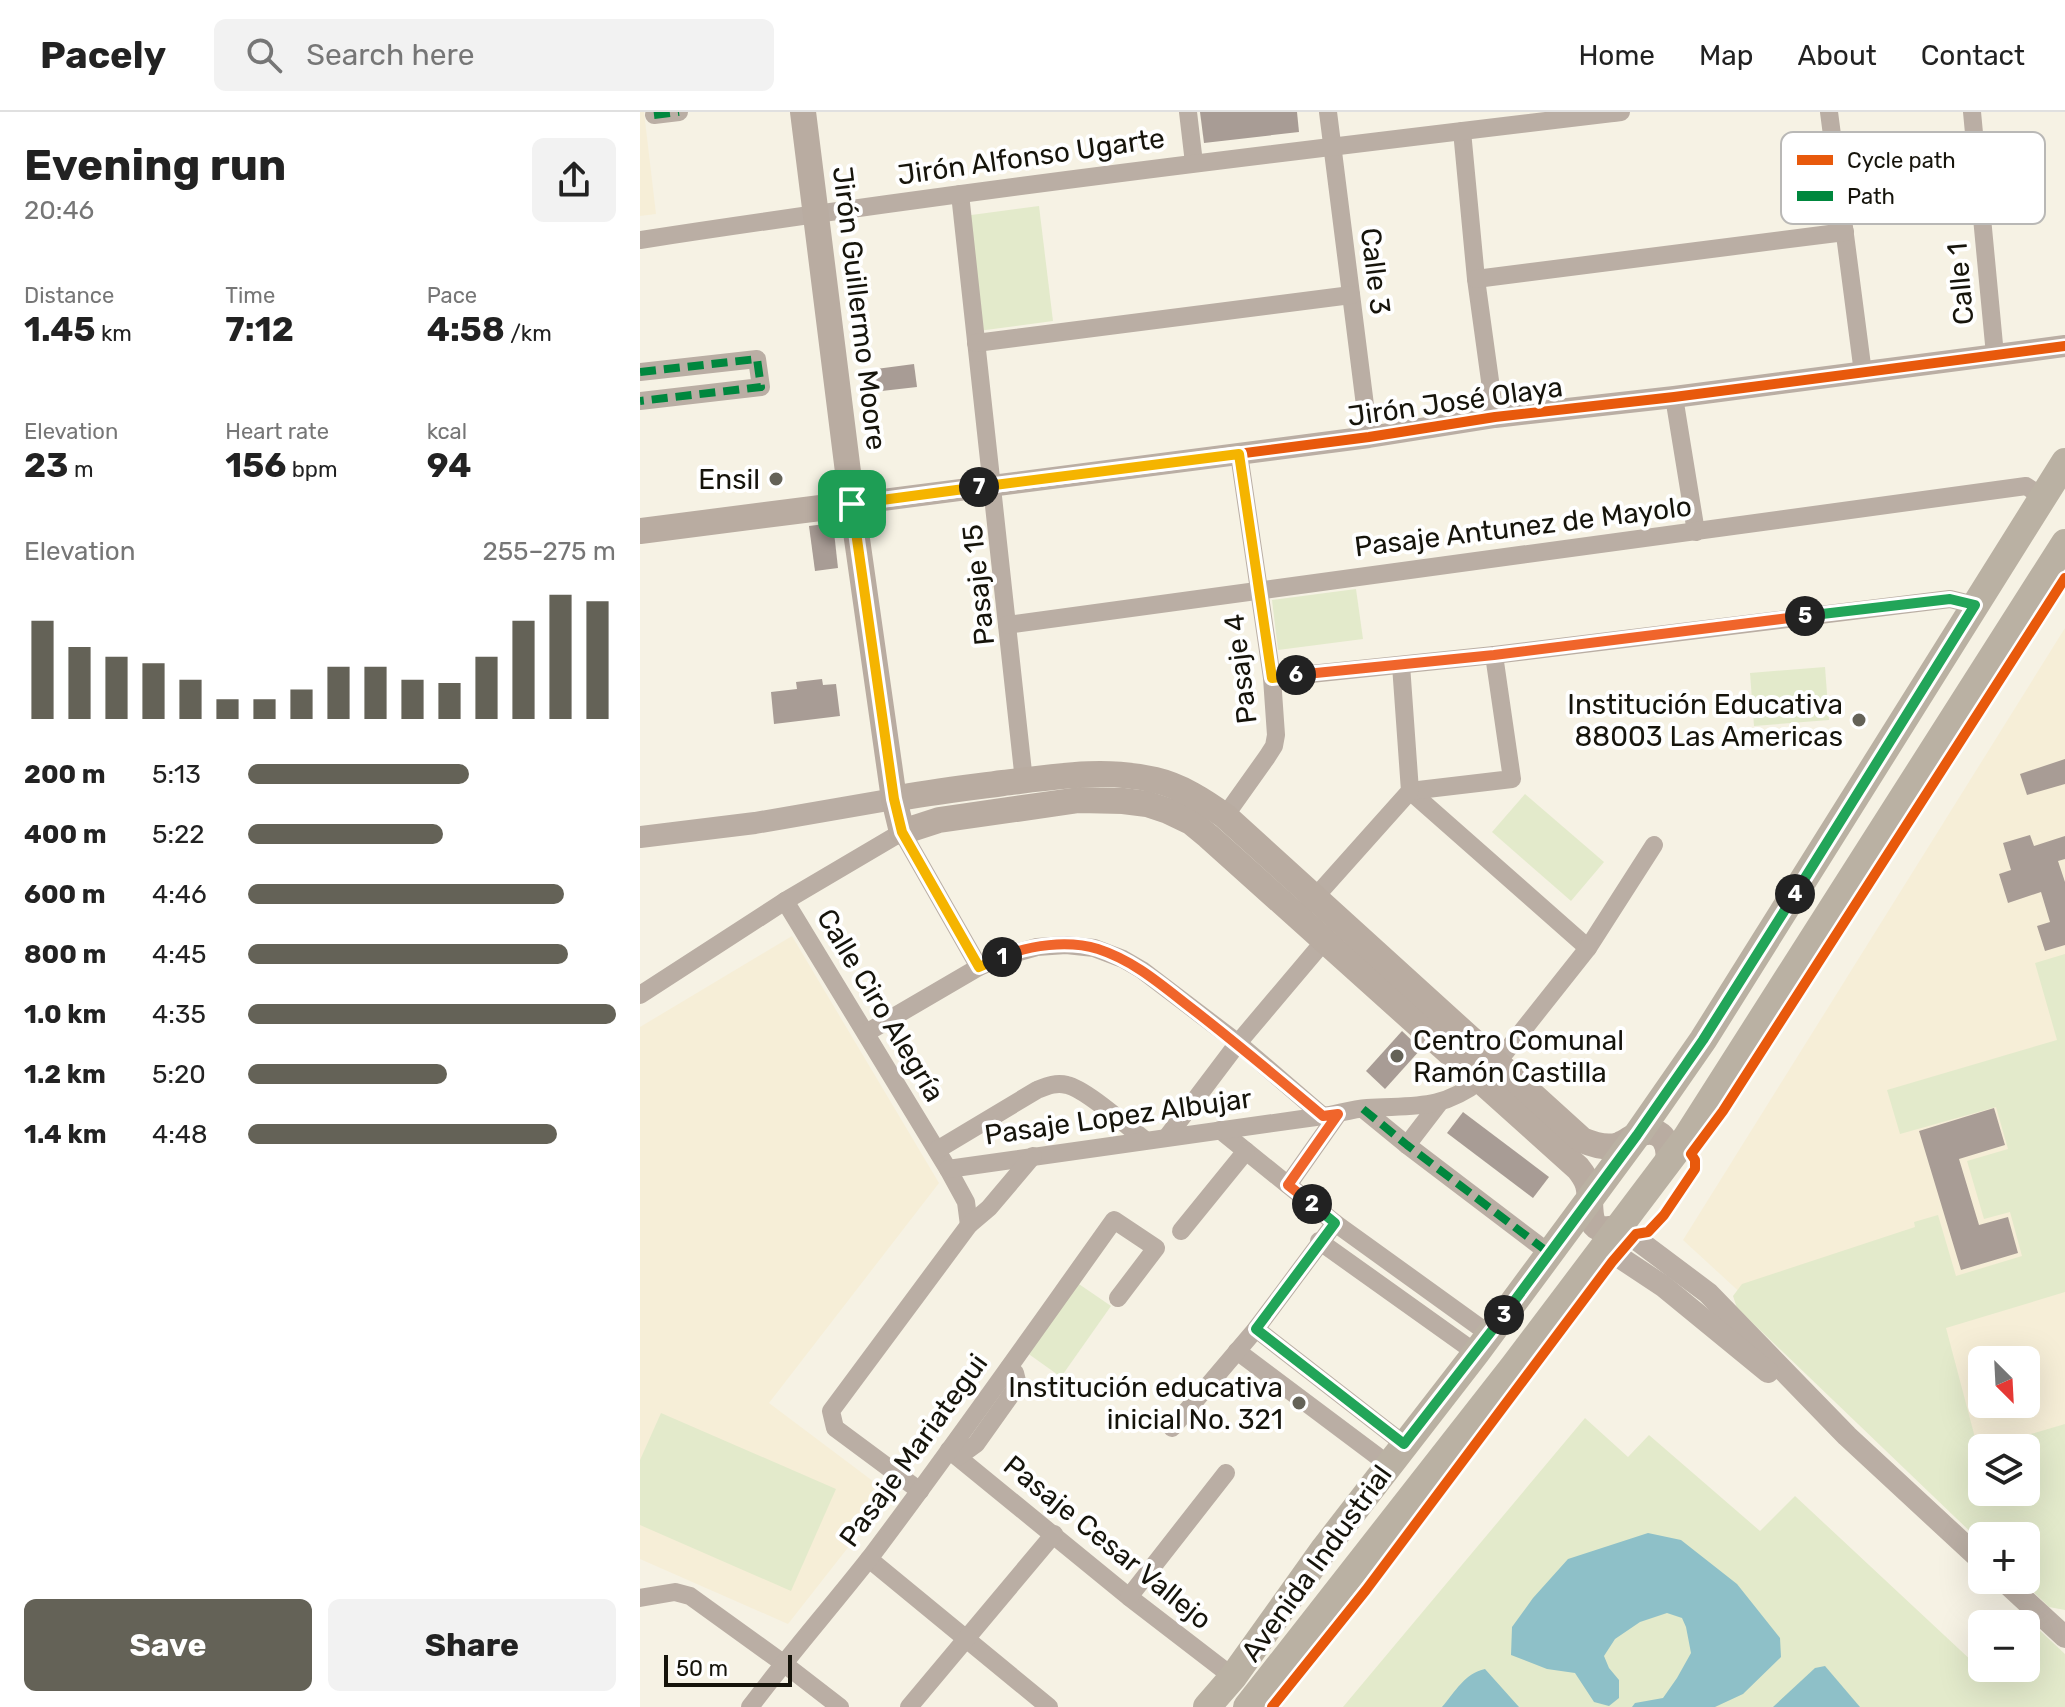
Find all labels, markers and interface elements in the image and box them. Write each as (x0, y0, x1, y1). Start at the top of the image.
search box (214, 19, 774, 91)
text: Pacely (40, 32, 166, 78)
icon: search (242, 33, 286, 77)
text: Search here (306, 37, 475, 73)
text: Home (1578, 39, 1655, 72)
text: Map (1699, 39, 1753, 72)
text: About (1797, 39, 1877, 72)
text: Contact (1921, 39, 2025, 72)
street label: Jirón Alfonso Ugarte (895, 121, 1167, 192)
legend (1781, 132, 2045, 224)
button: share (532, 138, 616, 222)
text: Evening run (24, 139, 286, 191)
text: Cycle path (1847, 147, 1956, 174)
street label: Jirón Guillermo Moore (826, 164, 893, 452)
text: Path (1847, 183, 1895, 210)
text: 20:46 (24, 195, 94, 226)
street label: Calle 3 (1354, 226, 1397, 316)
street label: Calle 1 (1940, 242, 1981, 326)
text: Distance (24, 282, 114, 309)
text: Time (225, 282, 275, 309)
text: Pace (427, 282, 477, 309)
text: 1.45 (24, 309, 96, 350)
text: 7:12 (225, 309, 294, 350)
text: 4:58 (427, 309, 505, 350)
text: km (96, 320, 132, 347)
text: /km (505, 320, 552, 347)
street label: Jirón José Olaya (1345, 370, 1565, 433)
text: Elevation (24, 418, 118, 445)
text: Heart rate (225, 418, 329, 445)
text: kcal (427, 418, 467, 445)
text: 23 (24, 445, 69, 486)
text: 156 (225, 445, 286, 486)
text: 94 (427, 445, 471, 486)
text: m (69, 456, 93, 483)
text: bpm (286, 456, 337, 483)
place label: Ensil (698, 463, 760, 496)
pin: 7 (959, 467, 999, 507)
marker: Ensil (767, 470, 785, 488)
pin (818, 470, 886, 538)
text: 7 (973, 473, 985, 500)
icon: arrive (830, 482, 874, 526)
street label: Pasaje Antunez de Mayolo (1353, 489, 1694, 564)
street label: Pasaje 15 (956, 523, 1001, 647)
text: Elevation (24, 536, 135, 567)
text: 255–275 m (482, 536, 616, 567)
pin: 5 (1785, 596, 1825, 636)
text: 5 (1798, 602, 1812, 629)
street label: Pasaje 4 (1217, 612, 1264, 726)
pin: 6 (1276, 655, 1316, 695)
text: 6 (1289, 661, 1303, 688)
place label: Institución Educativa 88003 Las Americas (1567, 688, 1843, 753)
marker: Institución Educativa 88003 Las Americas (1850, 711, 1868, 729)
text: 200 m (24, 759, 106, 790)
text: 5:13 (152, 759, 201, 790)
text: 400 m (24, 819, 106, 850)
text: 5:22 (152, 819, 205, 850)
pin: 4 (1775, 874, 1815, 914)
text: 600 m (24, 879, 106, 910)
text: 4:46 (152, 879, 207, 910)
text: 4 (1787, 880, 1803, 907)
street label: Calle Ciro Alegría (810, 903, 951, 1108)
pin: 1 (982, 937, 1022, 977)
text: 800 m (24, 939, 106, 970)
text: 4:45 (152, 939, 206, 970)
text: 1 (997, 943, 1007, 970)
text: 1.0 km (24, 999, 106, 1030)
text: 4:35 (152, 999, 206, 1030)
place label: Centro Comunal Ramón Castilla (1413, 1024, 1624, 1089)
marker: Centro Comunal Ramón Castilla (1388, 1047, 1406, 1065)
text: 1.2 km (24, 1059, 106, 1090)
text: 5:20 (152, 1059, 206, 1090)
street label: Pasaje Lopez Albujar (982, 1081, 1254, 1152)
text: 1.4 km (24, 1119, 106, 1150)
text: 4:48 (152, 1119, 207, 1150)
pin: 2 (1292, 1184, 1332, 1224)
text: 2 (1305, 1190, 1319, 1217)
pin: 3 (1484, 1295, 1524, 1335)
text: 3 (1497, 1301, 1511, 1328)
north arrow (1968, 1346, 2040, 1418)
map controls (1968, 1346, 2040, 1682)
street label: Pasaje Mariategui (832, 1347, 994, 1553)
place label: Institución educativa inicial No. 321 (1008, 1371, 1283, 1436)
marker: Institución educativa inicial No. 321 (1290, 1394, 1308, 1412)
button: layers (1968, 1434, 2040, 1506)
street label: Pasaje Cesar Vallejo (997, 1448, 1218, 1636)
street label: Avenida Industrial (1234, 1459, 1399, 1668)
button: + (1968, 1522, 2040, 1594)
button: Save (24, 1599, 312, 1691)
button: Share (328, 1599, 616, 1691)
button: − (1968, 1610, 2040, 1682)
scale bar (664, 1651, 792, 1687)
text: 50 m (676, 1655, 728, 1682)

